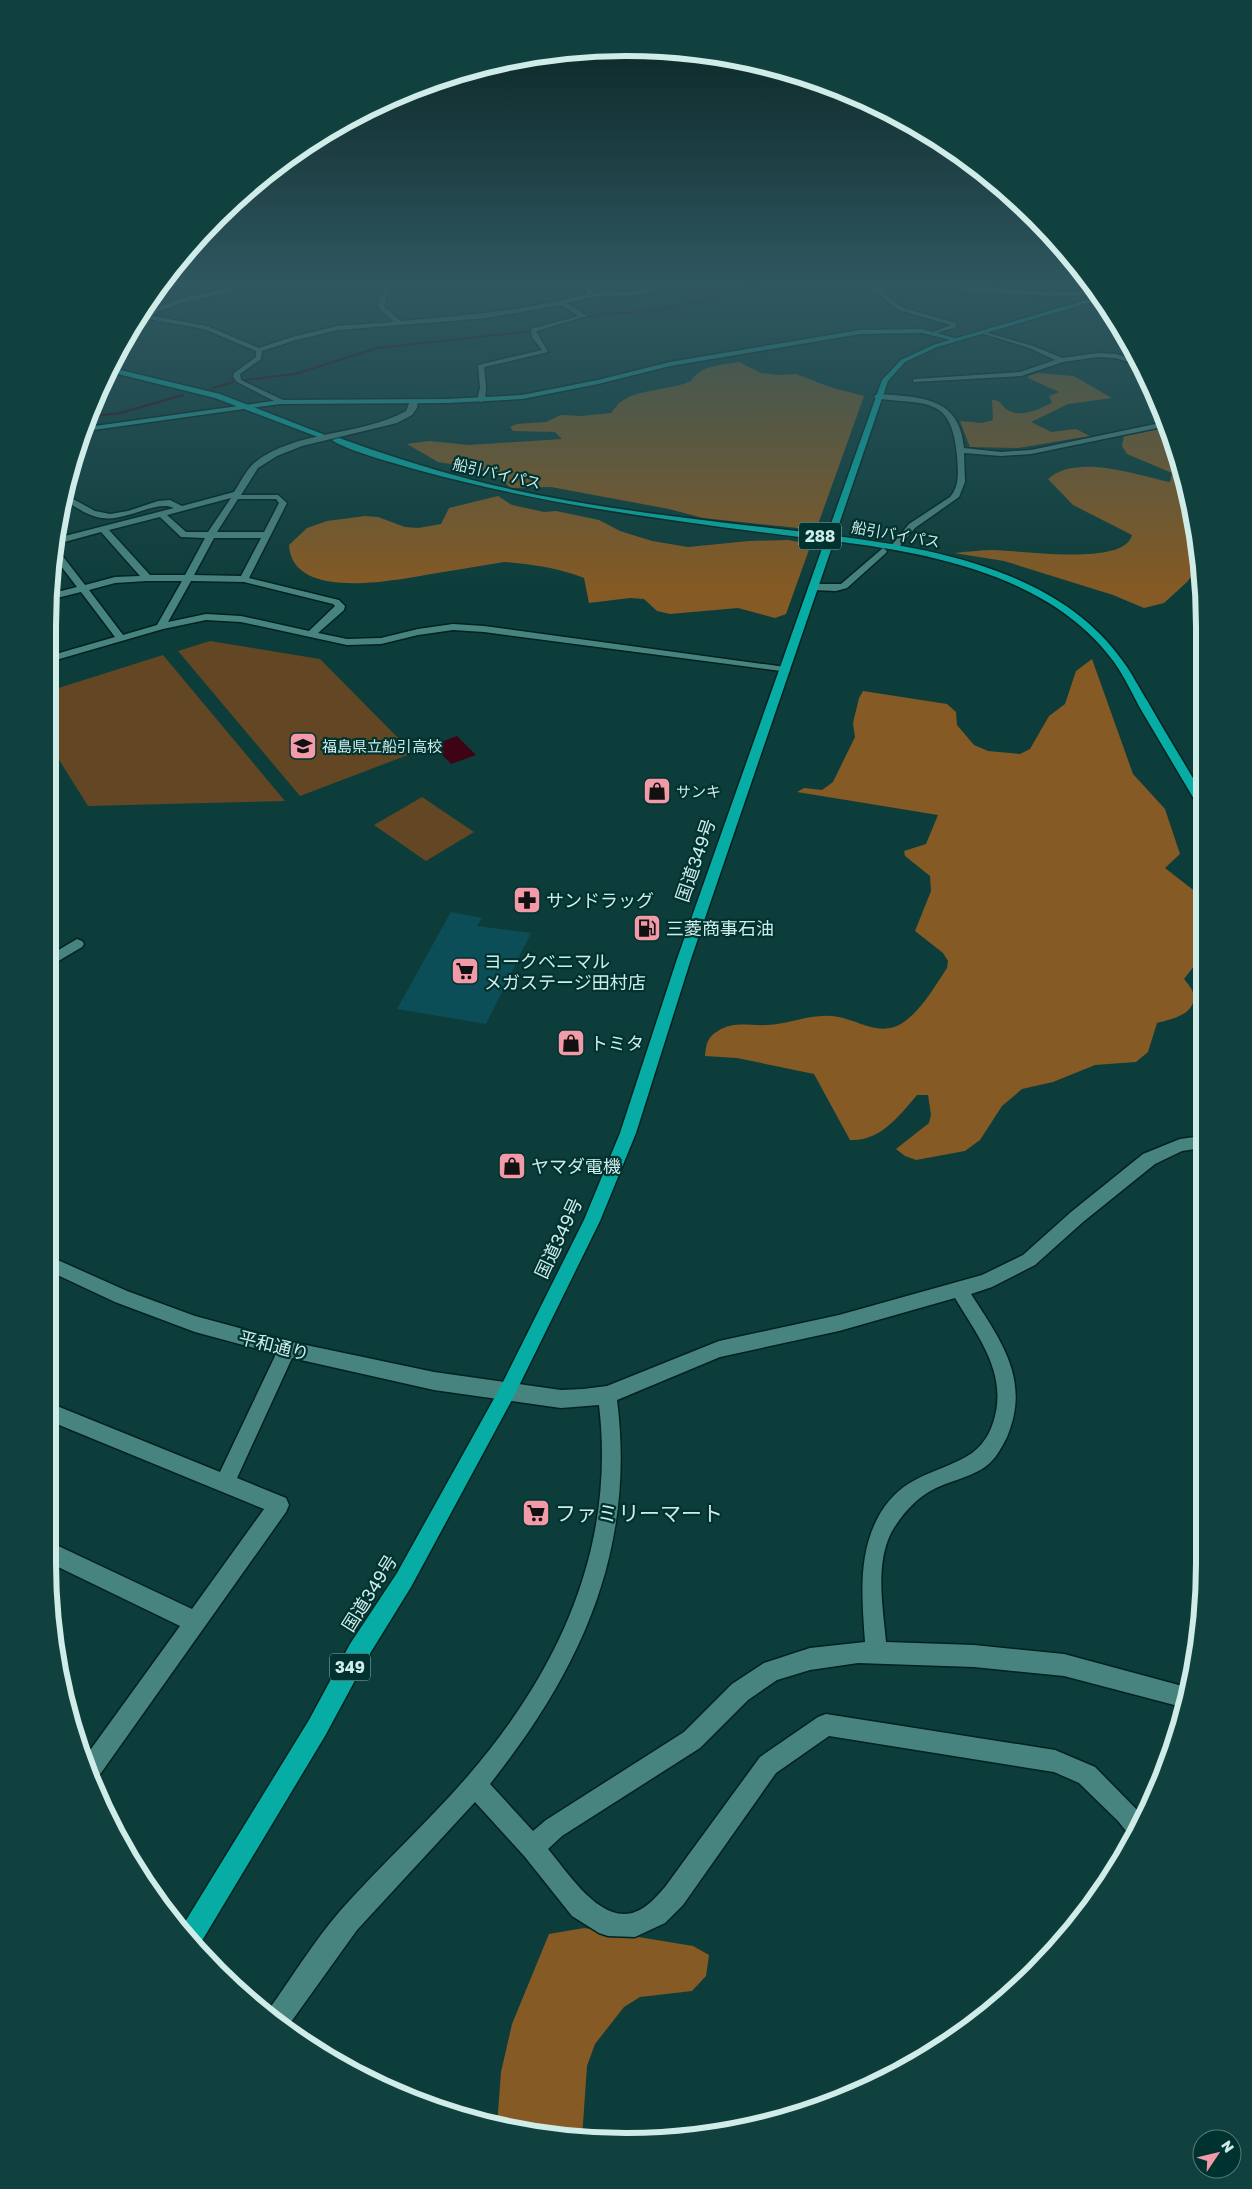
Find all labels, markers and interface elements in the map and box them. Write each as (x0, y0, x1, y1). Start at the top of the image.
street label: 船引バイパス (451, 454, 543, 492)
street label: 船引バイパス (850, 517, 942, 551)
road number: 288 (799, 522, 841, 550)
school or university icon: 福島県立船引高校 (288, 731, 318, 761)
place label: 福島県立船引高校 (322, 737, 442, 755)
shop icon: サンキ (642, 776, 672, 806)
place label: サンキ (676, 782, 721, 800)
street label: 国道349号 (671, 816, 719, 904)
pharmacy icon: サンドラッグ (512, 885, 542, 915)
place label: サンドラッグ (546, 889, 654, 911)
fuel station icon: 三菱商事石油 (632, 913, 662, 943)
place label: 三菱商事石油 (666, 917, 774, 939)
place label: ヨークベニマル メガステージ田村店 (484, 950, 646, 993)
supermarket icon: ヨークベニマル メガステージ田村店 (450, 956, 480, 986)
shop icon: トミタ (556, 1028, 586, 1058)
place label: トミタ (590, 1032, 644, 1054)
shop icon: ヤマダ電機 (497, 1151, 527, 1181)
place label: ヤマダ電機 (531, 1155, 621, 1177)
street label: 国道349号 (530, 1194, 586, 1282)
street label: 平和通り (236, 1326, 312, 1364)
supermarket icon: ファミリーマート (521, 1498, 551, 1528)
place label: ファミリーマート (555, 1500, 723, 1526)
street label: 国道349号 (337, 1551, 401, 1635)
road number: 349 (330, 1654, 370, 1680)
north arrow (1192, 2129, 1242, 2179)
text: N (1218, 2137, 1238, 2155)

